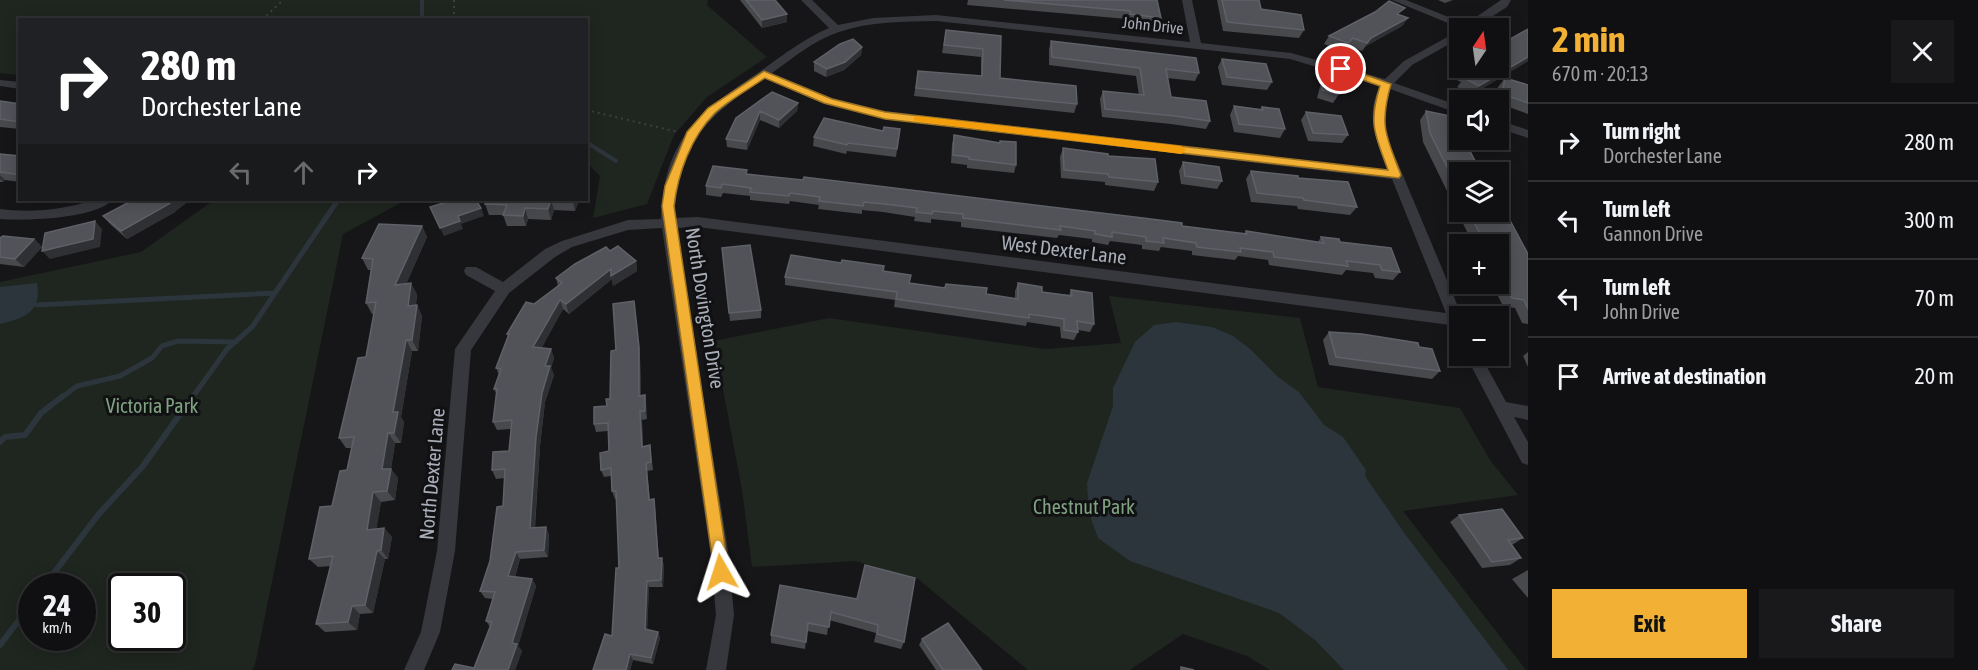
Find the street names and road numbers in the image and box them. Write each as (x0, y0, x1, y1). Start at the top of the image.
street label: John Drive (1122, 13, 1184, 37)
street label: North Dovington Drive (681, 226, 730, 390)
street label: West Dexter Lane (1000, 230, 1128, 269)
street label: North Dexter Lane (414, 407, 449, 541)

